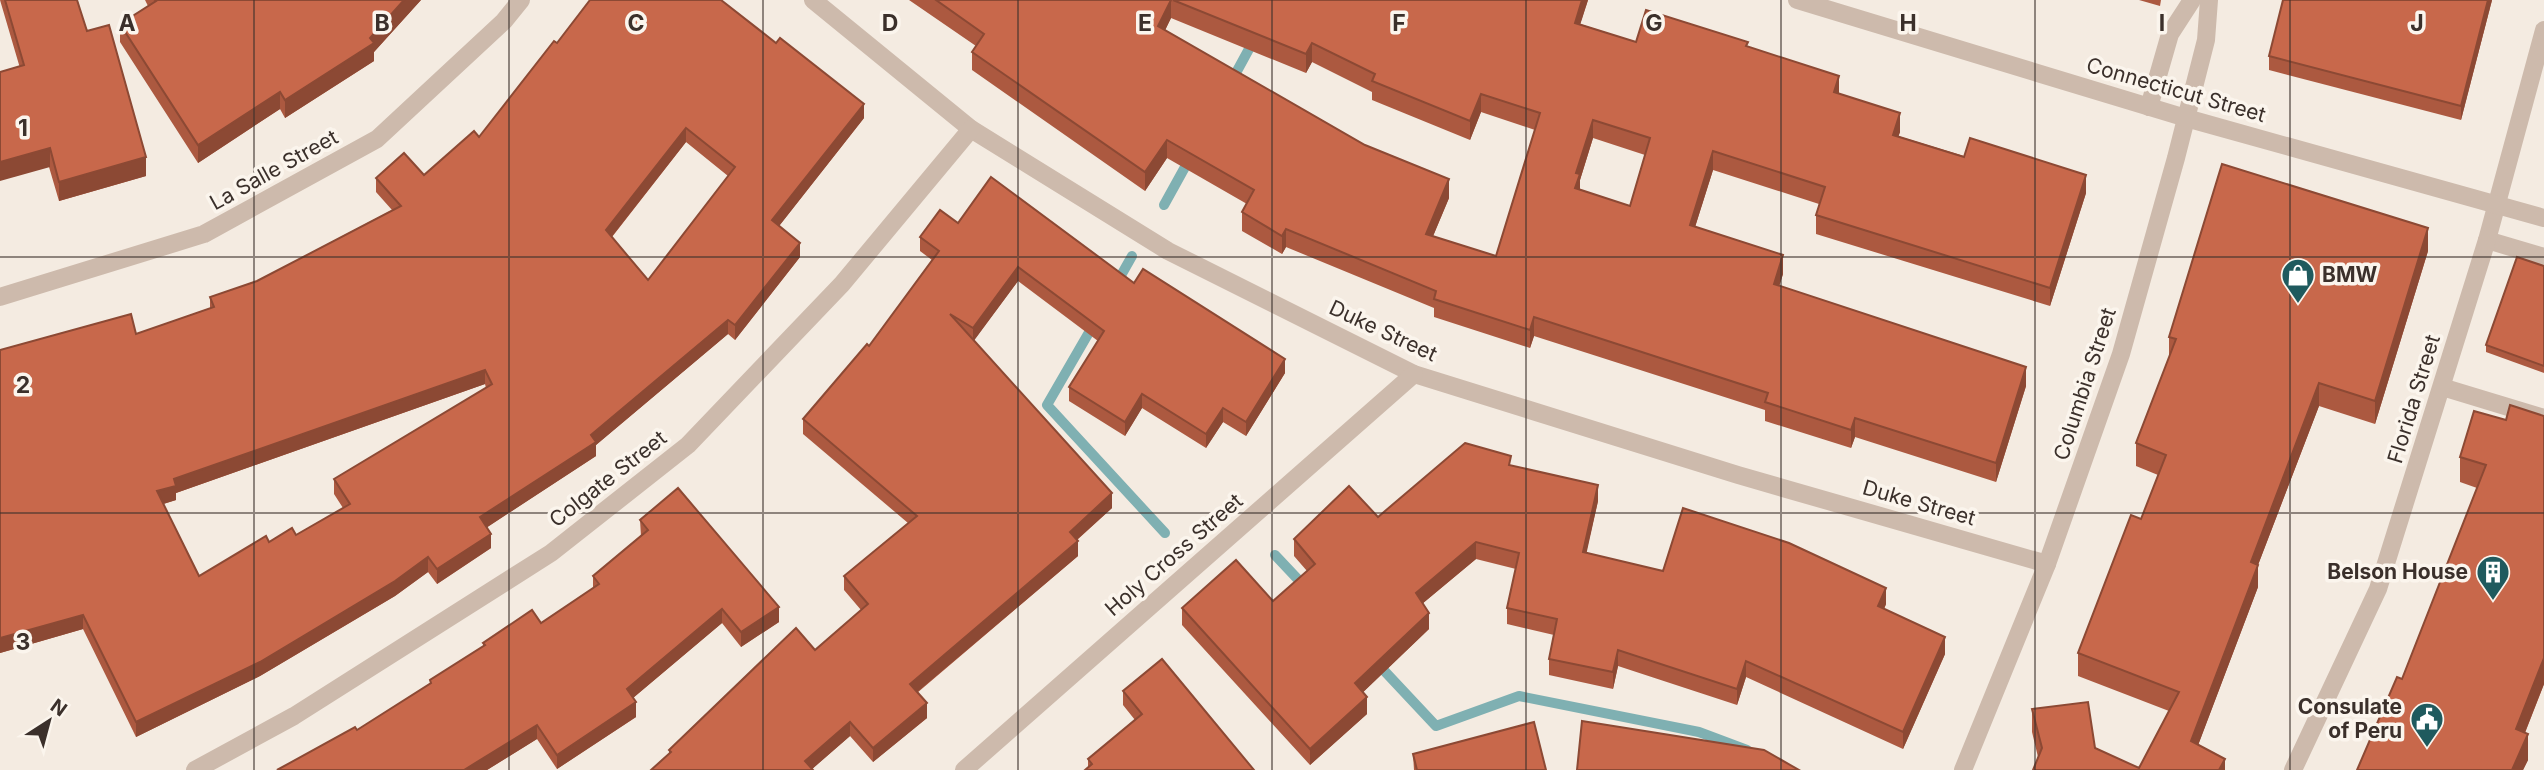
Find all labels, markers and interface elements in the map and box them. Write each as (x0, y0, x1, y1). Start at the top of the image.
text: A (118, 9, 136, 37)
text: B (374, 9, 390, 37)
text: C (627, 9, 645, 37)
text: D (882, 9, 898, 37)
text: E (1138, 9, 1152, 37)
text: F (1392, 9, 1406, 37)
text: G (1645, 9, 1663, 37)
text: H (1899, 9, 1917, 37)
text: I (2159, 9, 2165, 37)
text: J (2410, 9, 2424, 37)
street label: Connecticut Street (2084, 52, 2269, 127)
text: 1 (18, 114, 28, 142)
street label: La Salle Street (205, 124, 342, 215)
shop icon: BMW (2279, 256, 2317, 305)
place label: BMW (2322, 262, 2377, 287)
street label: Duke Street (1325, 295, 1441, 366)
street label: Columbia Street (2048, 304, 2121, 463)
street label: Florida Street (2382, 331, 2445, 466)
text: 2 (16, 371, 30, 399)
street label: Colgate Street (544, 425, 671, 532)
street label: Duke Street (1860, 475, 1978, 531)
street label: Holy Cross Street (1100, 488, 1248, 621)
building icon: Belson House (2474, 553, 2512, 602)
place label: Belson House (2327, 559, 2468, 584)
text: 3 (16, 628, 30, 656)
north arrow (14, 686, 84, 756)
text: N (46, 694, 71, 721)
place label: Consulate of Peru (2298, 694, 2402, 743)
public building icon: Consulate of Peru (2408, 700, 2446, 749)

